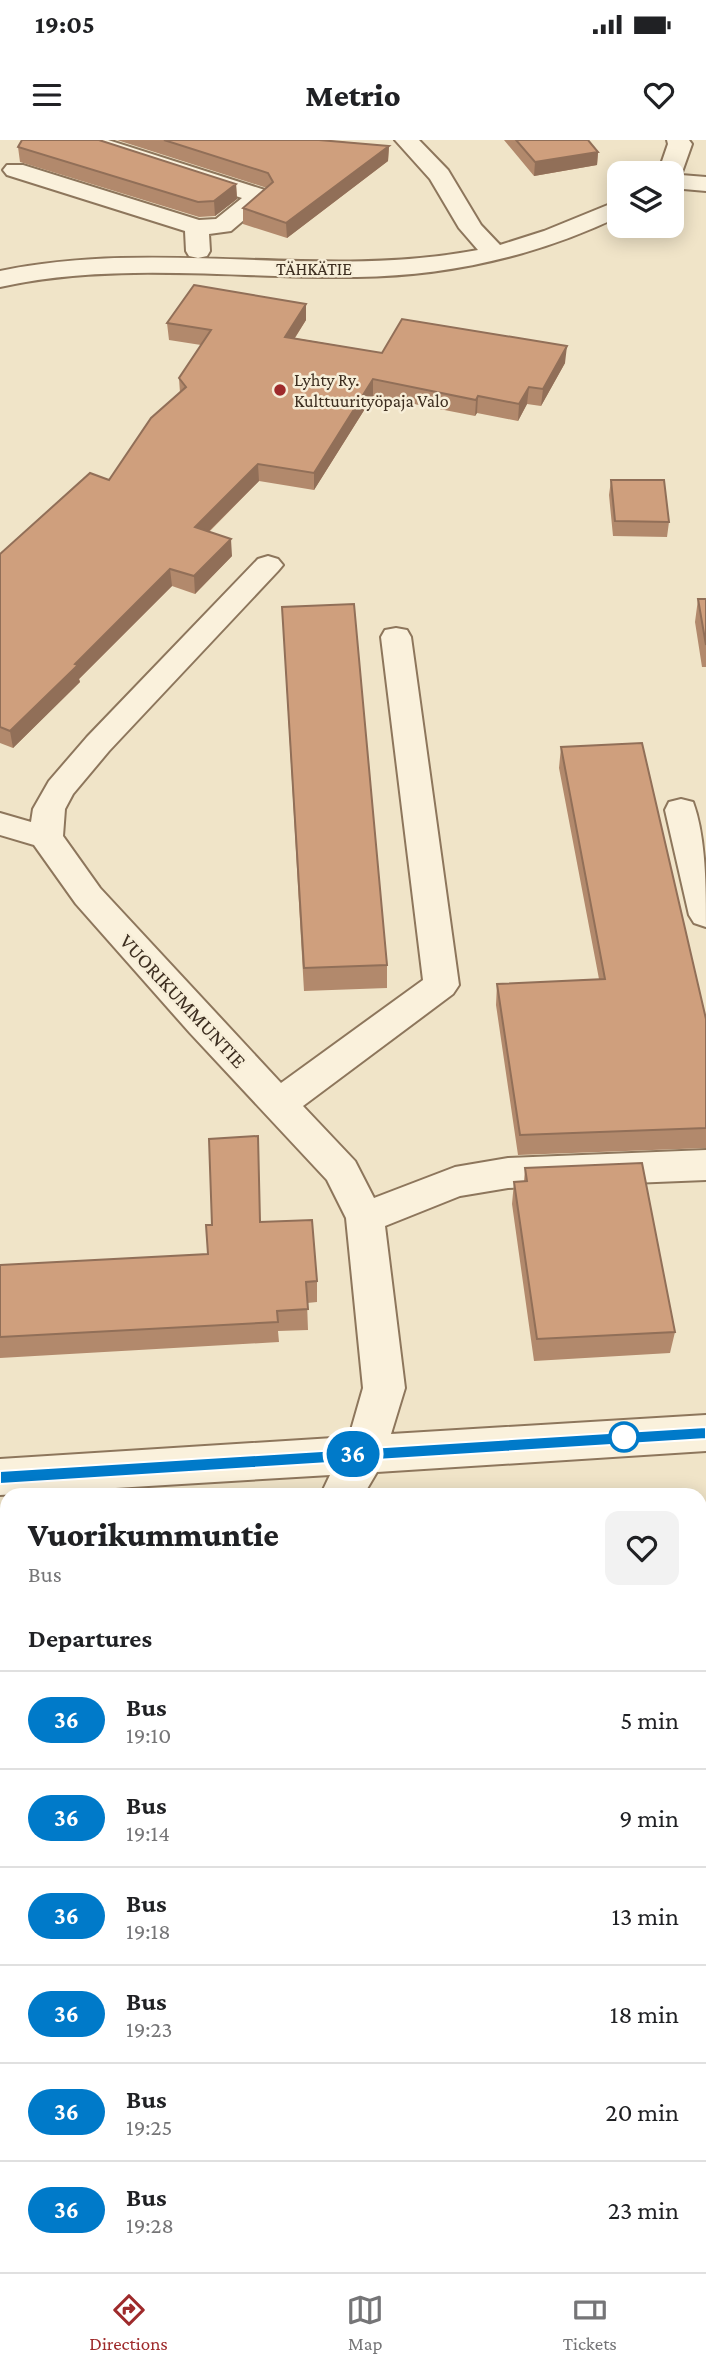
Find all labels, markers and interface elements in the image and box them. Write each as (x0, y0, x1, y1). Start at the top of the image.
text: 19:05 (35, 10, 95, 39)
icon: menu (28, 76, 66, 114)
icon: heart (640, 76, 678, 114)
text: Metrio (305, 77, 401, 113)
map controls (607, 161, 684, 238)
button: layers (607, 161, 684, 238)
street label: TÄHKÄTIE (276, 259, 352, 279)
place label: Lyhty Ry. Kulttuurityöpaja Valo (294, 370, 449, 412)
marker: Lyhty Ry. Kulttuurityöpaja Valo (272, 382, 288, 398)
street label: VUORIKUMMUNTIE (115, 929, 251, 1073)
unlabelled marker (609, 1422, 639, 1452)
line badge: 36 (322, 1431, 384, 1477)
text: 36 (341, 1440, 365, 1467)
button: heart (605, 1511, 679, 1585)
text: Vuorikummuntie (28, 1516, 279, 1553)
text: Bus (28, 1561, 62, 1587)
text: Departures (28, 1624, 152, 1653)
text: Bus (126, 1693, 167, 1722)
text: 36 (54, 1706, 79, 1733)
text: 5 min (620, 1706, 679, 1735)
text: 19:10 (126, 1722, 171, 1748)
text: Bus (126, 1791, 167, 1820)
text: 36 (54, 1804, 79, 1831)
text: 9 min (619, 1804, 679, 1833)
text: 19:14 (126, 1820, 170, 1846)
text: Bus (126, 1889, 167, 1918)
text: 36 (54, 1902, 79, 1929)
text: 13 min (611, 1902, 679, 1931)
text: 19:18 (126, 1918, 171, 1944)
text: Bus (126, 1987, 167, 2016)
text: 36 (54, 2000, 79, 2027)
text: 18 min (610, 2000, 679, 2029)
text: 19:23 (126, 2016, 172, 2042)
text: Bus (126, 2085, 167, 2114)
text: 36 (54, 2098, 79, 2125)
text: 20 min (605, 2098, 679, 2127)
text: 19:25 (126, 2114, 172, 2140)
text: Bus (126, 2183, 167, 2212)
text: 36 (54, 2196, 79, 2223)
text: 23 min (608, 2196, 679, 2225)
text: 19:28 (126, 2212, 174, 2238)
tab: Directions (89, 2291, 168, 2354)
tab: Map (346, 2291, 384, 2354)
tab: Tickets (563, 2291, 617, 2354)

